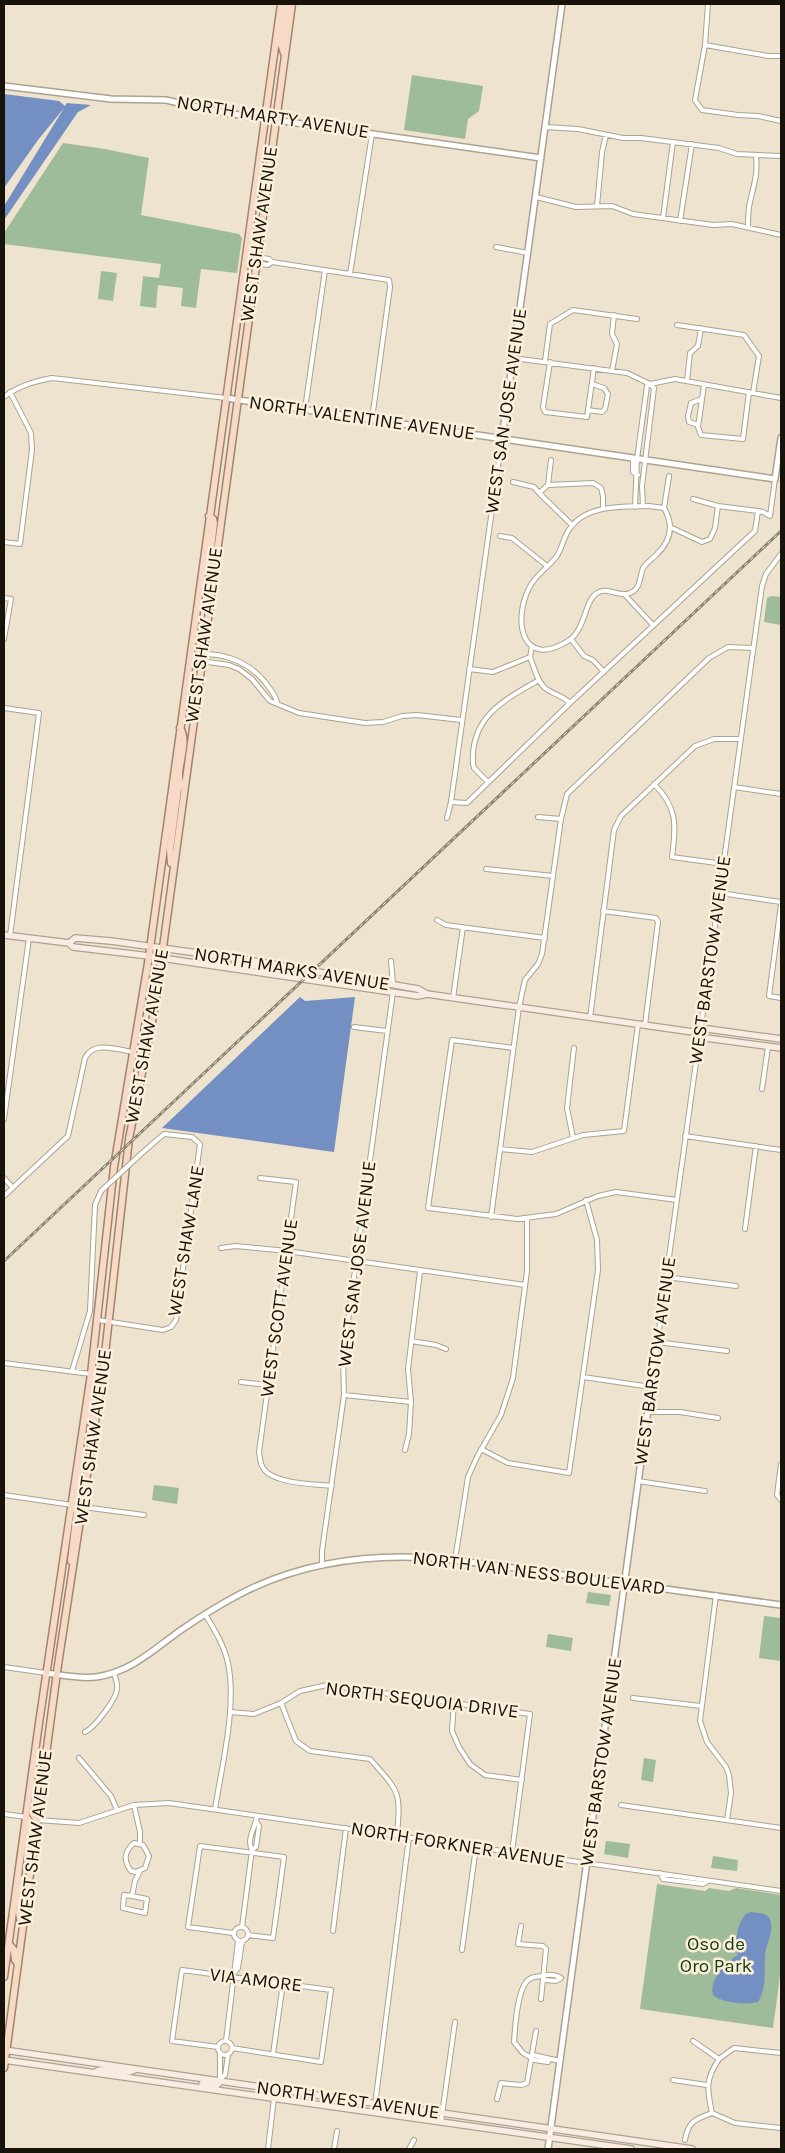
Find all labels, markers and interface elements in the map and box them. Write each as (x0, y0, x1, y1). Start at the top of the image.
street label: NORTH MARTY AVENUE (175, 91, 371, 143)
street label: WEST SHAW AVENUE (236, 145, 282, 323)
street label: WEST SAN JOSE AVENUE (481, 307, 531, 515)
street label: NORTH VALENTINE AVENUE (248, 391, 476, 445)
street label: WEST SHAW AVENUE (181, 546, 227, 724)
street label: WEST BARSTOW AVENUE (684, 854, 736, 1066)
street label: NORTH MARKS AVENUE (193, 943, 391, 995)
street label: WEST SHAW AVENUE (121, 947, 173, 1125)
street label: WEST SAN JOSE AVENUE (333, 1160, 381, 1368)
street label: WEST SHAW LANE (163, 1164, 209, 1318)
street label: WEST SCOTT AVENUE (256, 1217, 302, 1399)
street label: WEST BARSTOW AVENUE (629, 1255, 681, 1467)
street label: WEST SHAW AVENUE (70, 1348, 116, 1526)
street label: NORTH VAN NESS BOULEVARD (411, 1547, 667, 1599)
street label: WEST BARSTOW AVENUE (575, 1656, 627, 1868)
street label: NORTH SEQUOIA DRIVE (324, 1677, 520, 1723)
street label: WEST SHAW AVENUE (13, 1749, 57, 1927)
street label: NORTH FORKNER AVENUE (349, 1817, 567, 1873)
park label: Oso de Oro Park (680, 1933, 753, 1977)
street label: VIA AMORE (208, 1963, 304, 1997)
street label: NORTH WEST AVENUE (255, 2076, 441, 2124)

